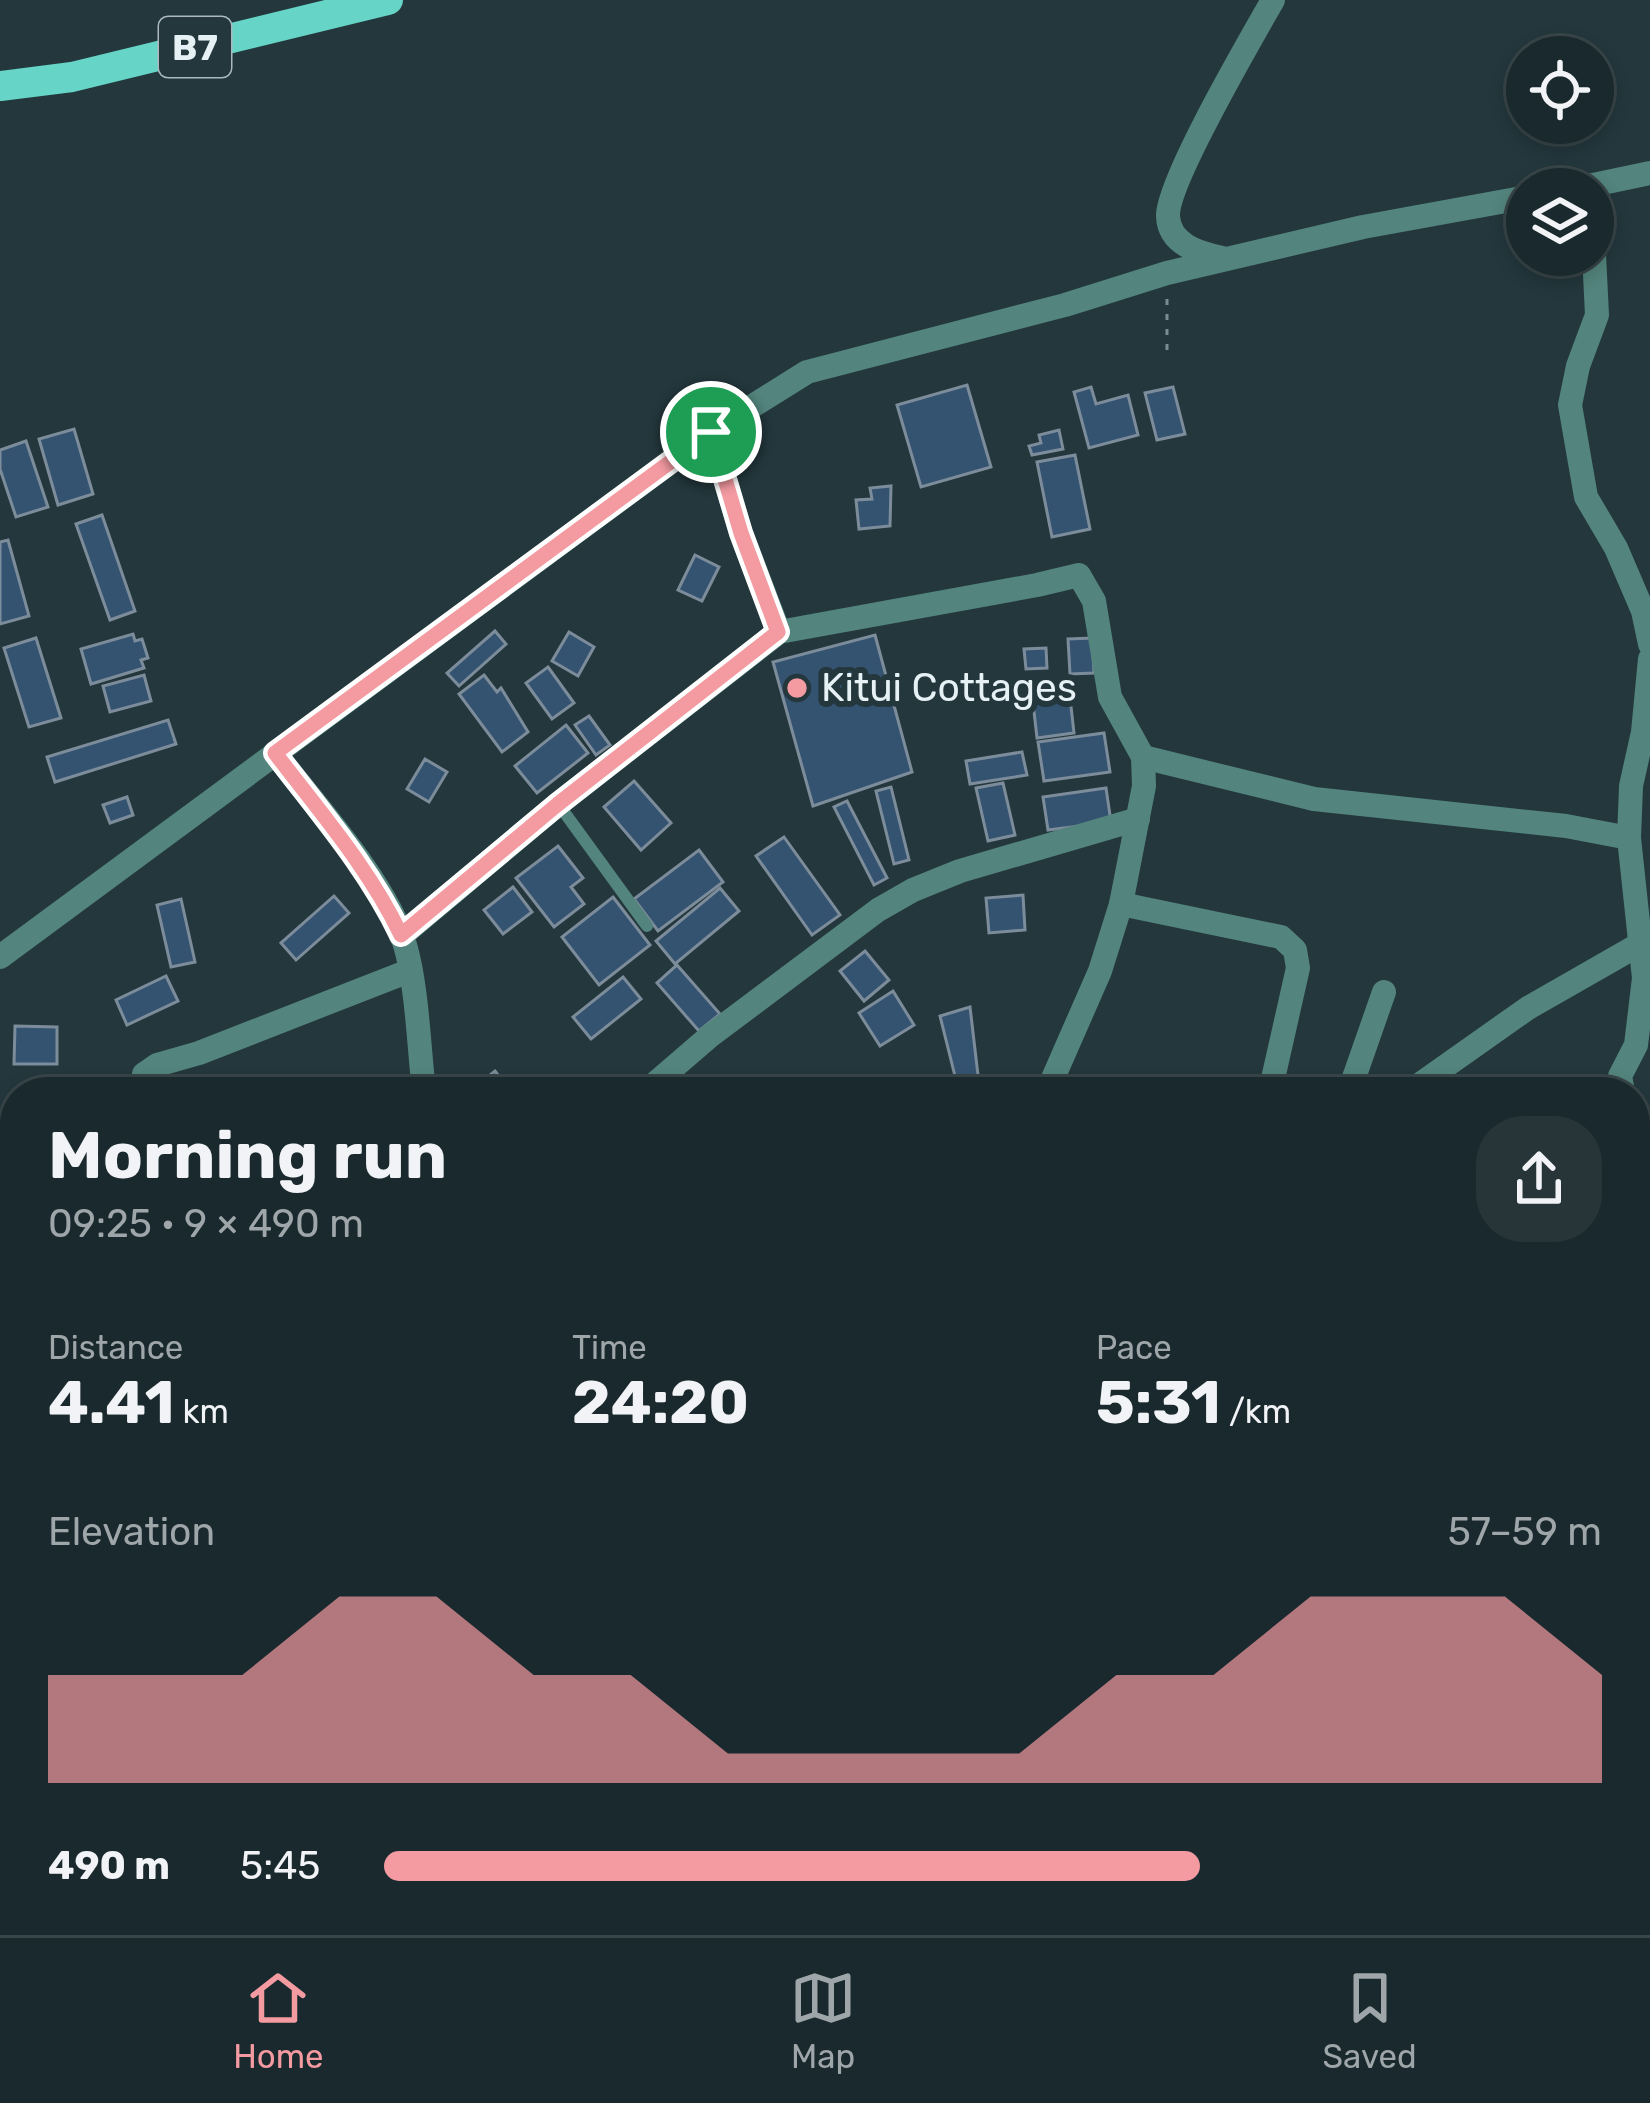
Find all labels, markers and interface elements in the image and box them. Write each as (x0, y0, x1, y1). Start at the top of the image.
road number: B7 (159, 17, 231, 77)
map controls (1506, 36, 1614, 276)
button: locate (1506, 36, 1614, 144)
button: layers (1506, 168, 1614, 276)
pin (660, 381, 762, 483)
icon: arrive (678, 399, 744, 465)
place label: Kitui Cottages (821, 665, 1077, 711)
marker: Kitui Cottages (784, 675, 810, 701)
text: Morning run (48, 1116, 447, 1195)
button: share (1476, 1116, 1602, 1242)
text: 09:25 · 9 × 490 m (48, 1201, 364, 1247)
text: Distance (48, 1328, 183, 1367)
text: Time (572, 1328, 647, 1367)
text: Pace (1096, 1328, 1172, 1367)
text: 4.41 (48, 1367, 174, 1438)
text: 24:20 (572, 1367, 749, 1438)
text: 5:31 (1096, 1367, 1221, 1438)
text: km (174, 1392, 229, 1431)
text: /km (1221, 1392, 1291, 1431)
text: Elevation (48, 1509, 215, 1555)
text: 57–59 m (1448, 1509, 1602, 1555)
text: 490 m (48, 1843, 170, 1889)
text: 5:45 (240, 1843, 321, 1889)
tab: Home (233, 1965, 324, 2076)
tab: Map (790, 1965, 856, 2076)
tab: Saved (1323, 1965, 1417, 2076)

